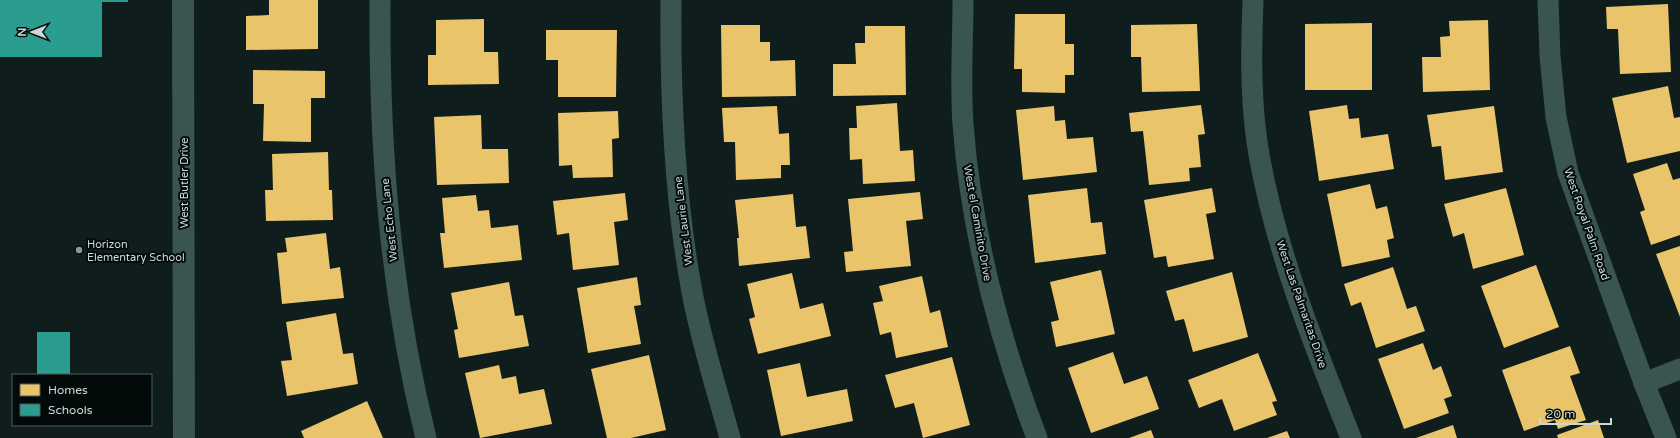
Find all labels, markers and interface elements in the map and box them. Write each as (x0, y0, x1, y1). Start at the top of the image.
north arrow (12, 12, 52, 52)
text: N (16, 28, 29, 36)
street label: West Butler Drive (178, 138, 191, 228)
street label: West el Caminito Drive (961, 164, 994, 282)
street label: West Royal Palm Road (1561, 166, 1612, 282)
street label: West Laurie Lane (672, 176, 695, 266)
street label: West Echo Lane (379, 178, 400, 262)
place label: Horizon Elementary School (87, 238, 185, 264)
street label: West Las Palmaritas Drive (1273, 238, 1330, 370)
marker: Horizon Elementary School (74, 245, 84, 255)
legend (12, 374, 152, 426)
text: Homes (48, 383, 88, 397)
scale bar (1540, 400, 1611, 426)
text: Schools (48, 403, 93, 417)
text: 20 m (1546, 407, 1575, 421)

